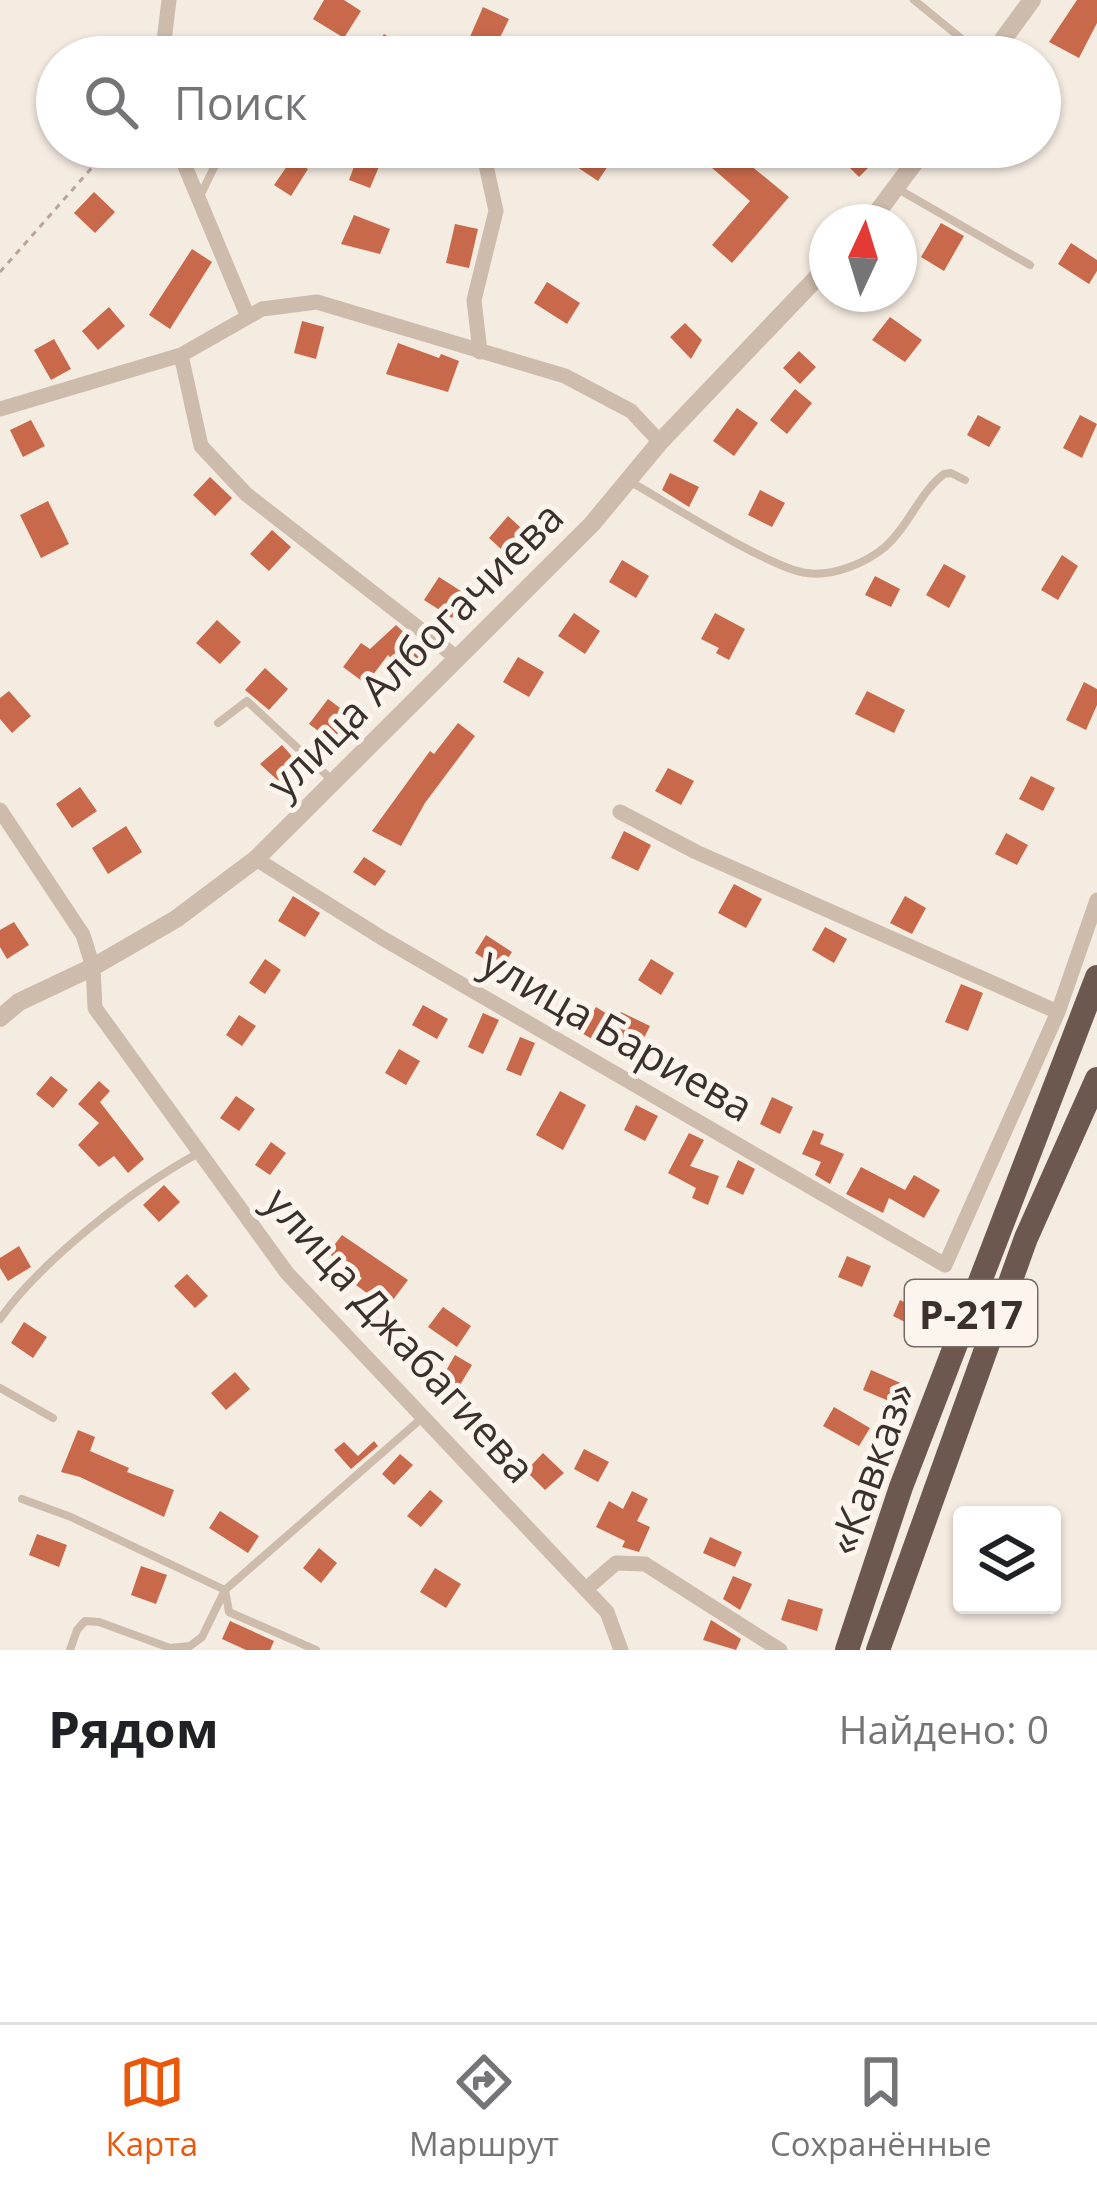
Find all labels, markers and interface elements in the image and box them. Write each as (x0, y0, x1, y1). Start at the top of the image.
search box (36, 36, 1061, 168)
icon: search (78, 69, 144, 135)
text: Поиск (174, 72, 307, 133)
north arrow (809, 204, 917, 312)
street label: улица Албогачиева (253, 488, 575, 810)
street label: улица Бариева (472, 932, 764, 1134)
street label: улица Джабагиева (253, 1174, 549, 1494)
road number: Р-217 (905, 1280, 1037, 1346)
street label: «Кавказ» (812, 1374, 928, 1562)
map controls (953, 1506, 1061, 1614)
button: layers (953, 1506, 1061, 1614)
text: Рядом (48, 1693, 219, 1763)
text: Найдено: 0 (839, 1702, 1049, 1755)
tab: Карта (106, 2049, 198, 2166)
tab: Маршрут (409, 2049, 559, 2166)
tab: Сохранённые (770, 2049, 991, 2166)

